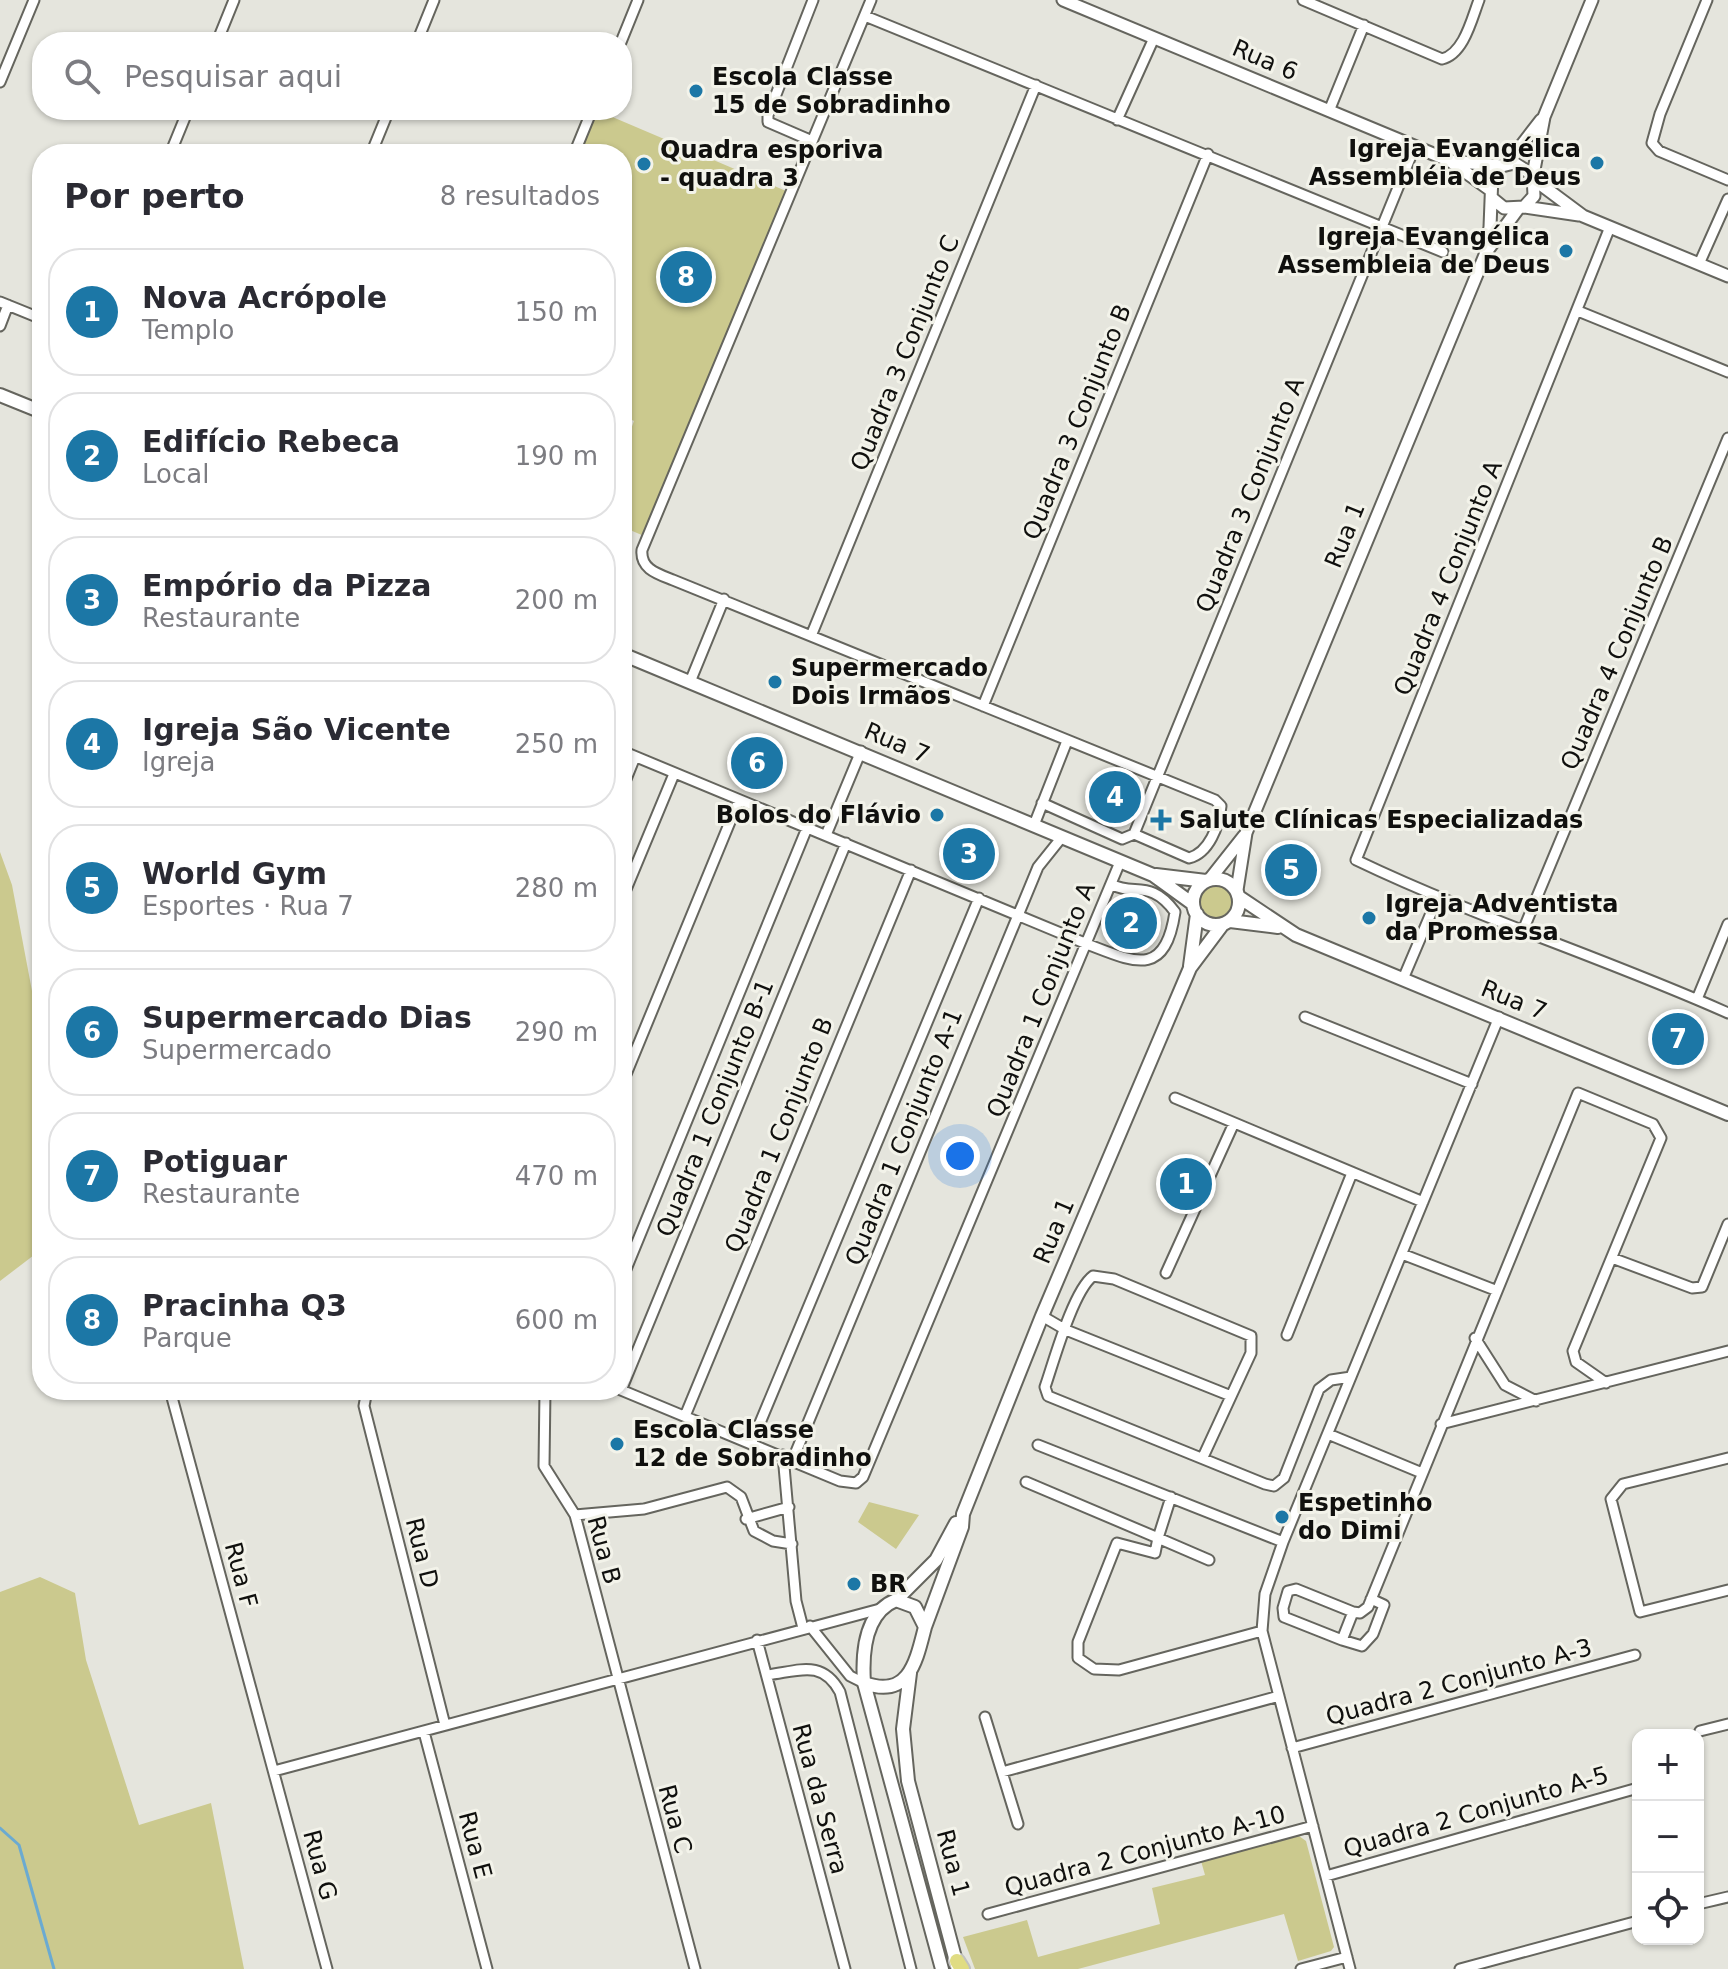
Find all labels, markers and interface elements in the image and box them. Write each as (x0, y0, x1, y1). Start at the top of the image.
search box (32, 32, 632, 120)
street label: Rua 6 (1228, 34, 1302, 86)
icon: search (60, 54, 104, 98)
text: Pesquisar aqui (124, 59, 342, 94)
place label: Escola Classe 15 de Sobradinho (712, 63, 951, 119)
marker: Escola Classe 15 de Sobradinho (687, 82, 705, 100)
place label: Igreja Evangélica Assembléia de Deus (1309, 135, 1581, 191)
place label: Quadra esporiva - quadra 3 (660, 136, 883, 192)
marker: Igreja Evangélica Assembléia de Deus (1588, 154, 1606, 172)
marker: Quadra esporiva - quadra 3 (635, 155, 653, 173)
text: Por perto (64, 176, 245, 216)
text: 8 resultados (440, 181, 600, 211)
place label: Igreja Evangélica Assembleia de Deus (1278, 223, 1550, 279)
street label: Quadra 3 Conjunto C (845, 231, 965, 475)
marker: Igreja Evangélica Assembleia de Deus (1557, 242, 1575, 260)
pin: 8 (660, 247, 712, 307)
text: Nova Acrópole (142, 280, 387, 315)
text: 1 (83, 297, 101, 327)
text: 150 m (515, 297, 598, 327)
street label: Quadra 3 Conjunto B (1017, 300, 1137, 544)
text: Templo (142, 315, 234, 345)
street label: Quadra 3 Conjunto A (1190, 373, 1310, 617)
text: Edifício Rebeca (142, 424, 400, 459)
text: 2 (83, 441, 101, 471)
text: 190 m (515, 441, 598, 471)
street label: Quadra 4 Conjunto A (1388, 456, 1508, 700)
text: Local (142, 459, 209, 489)
street label: Rua 1 (1319, 498, 1371, 572)
street label: Quadra 4 Conjunto B (1555, 532, 1679, 774)
text: Empório da Pizza (142, 568, 432, 603)
text: 3 (83, 585, 101, 615)
text: 200 m (515, 585, 598, 615)
text: Restaurante (142, 603, 300, 633)
place label: Supermercado Dois Irmãos (791, 654, 988, 710)
marker: Supermercado Dois Irmãos (766, 673, 784, 691)
text: Igreja São Vicente (142, 712, 451, 747)
street label: Rua 7 (860, 717, 934, 769)
text: 4 (83, 729, 101, 759)
text: 250 m (515, 729, 598, 759)
pin: 6 (731, 733, 783, 793)
text: Igreja (142, 747, 215, 777)
pin: 4 (1089, 767, 1141, 827)
place label: Bolos do Flávio (716, 801, 921, 829)
marker: Bolos do Flávio (928, 806, 946, 824)
place label: Salute Clínicas Especializadas (1179, 806, 1583, 834)
marker: Salute Clínicas Especializadas (1150, 809, 1172, 831)
pin: 3 (943, 824, 995, 884)
pin: 5 (1265, 840, 1317, 900)
text: World Gym (142, 856, 327, 891)
text: 5 (83, 873, 101, 903)
text: 280 m (515, 873, 598, 903)
street label: Quadra 1 Conjunto A (981, 878, 1101, 1122)
place label: Igreja Adventista da Promessa (1385, 890, 1618, 946)
text: Esportes · Rua 7 (142, 891, 354, 921)
pin: 2 (1105, 893, 1157, 953)
marker: Igreja Adventista da Promessa (1360, 909, 1378, 927)
street label: Rua 7 (1477, 974, 1551, 1026)
street label: Quadra 1 Conjunto B-1 (650, 975, 780, 1241)
text: Supermercado Dias (142, 1000, 472, 1035)
street label: Quadra 1 Conjunto A-1 (840, 1005, 968, 1269)
pin: 7 (1652, 1009, 1704, 1069)
street label: Quadra 1 Conjunto B (719, 1013, 839, 1257)
text: 6 (83, 1017, 101, 1047)
text: 290 m (515, 1017, 598, 1047)
text: Supermercado (142, 1035, 332, 1065)
your location (940, 1136, 980, 1176)
text: Potiguar (142, 1144, 287, 1179)
pin: 1 (1160, 1154, 1212, 1214)
text: 7 (83, 1161, 101, 1191)
text: 470 m (515, 1161, 598, 1191)
text: Restaurante (142, 1179, 300, 1209)
street label: Rua 1 (1028, 1194, 1080, 1268)
text: Pracinha Q3 (142, 1288, 347, 1323)
text: 8 (83, 1305, 101, 1335)
text: 600 m (515, 1305, 598, 1335)
text: Parque (142, 1323, 232, 1353)
place label: Escola Classe 12 de Sobradinho (633, 1416, 872, 1472)
marker: Escola Classe 12 de Sobradinho (608, 1435, 626, 1453)
place label: Espetinho do Dimi (1298, 1489, 1433, 1545)
marker: Espetinho do Dimi (1273, 1508, 1291, 1526)
street label: Rua B (581, 1513, 627, 1587)
street label: Rua D (400, 1515, 444, 1591)
street label: Rua F (219, 1539, 263, 1611)
place label: BR (870, 1570, 907, 1598)
marker: BR (845, 1575, 863, 1593)
street label: Quadra 2 Conjunto A-3 (1323, 1633, 1595, 1731)
street label: Rua da Serra (786, 1721, 854, 1877)
map controls (1632, 1729, 1704, 1945)
button: + (1632, 1729, 1704, 1801)
street label: Quadra 2 Conjunto A-5 (1340, 1761, 1612, 1863)
street label: Rua C (652, 1782, 698, 1856)
street label: Quadra 2 Conjunto A-10 (1001, 1800, 1289, 1902)
button: − (1632, 1801, 1704, 1873)
street label: Rua E (453, 1808, 497, 1882)
street label: Rua 1 (931, 1826, 975, 1900)
street label: Rua G (297, 1827, 343, 1903)
button: locate (1632, 1873, 1704, 1945)

